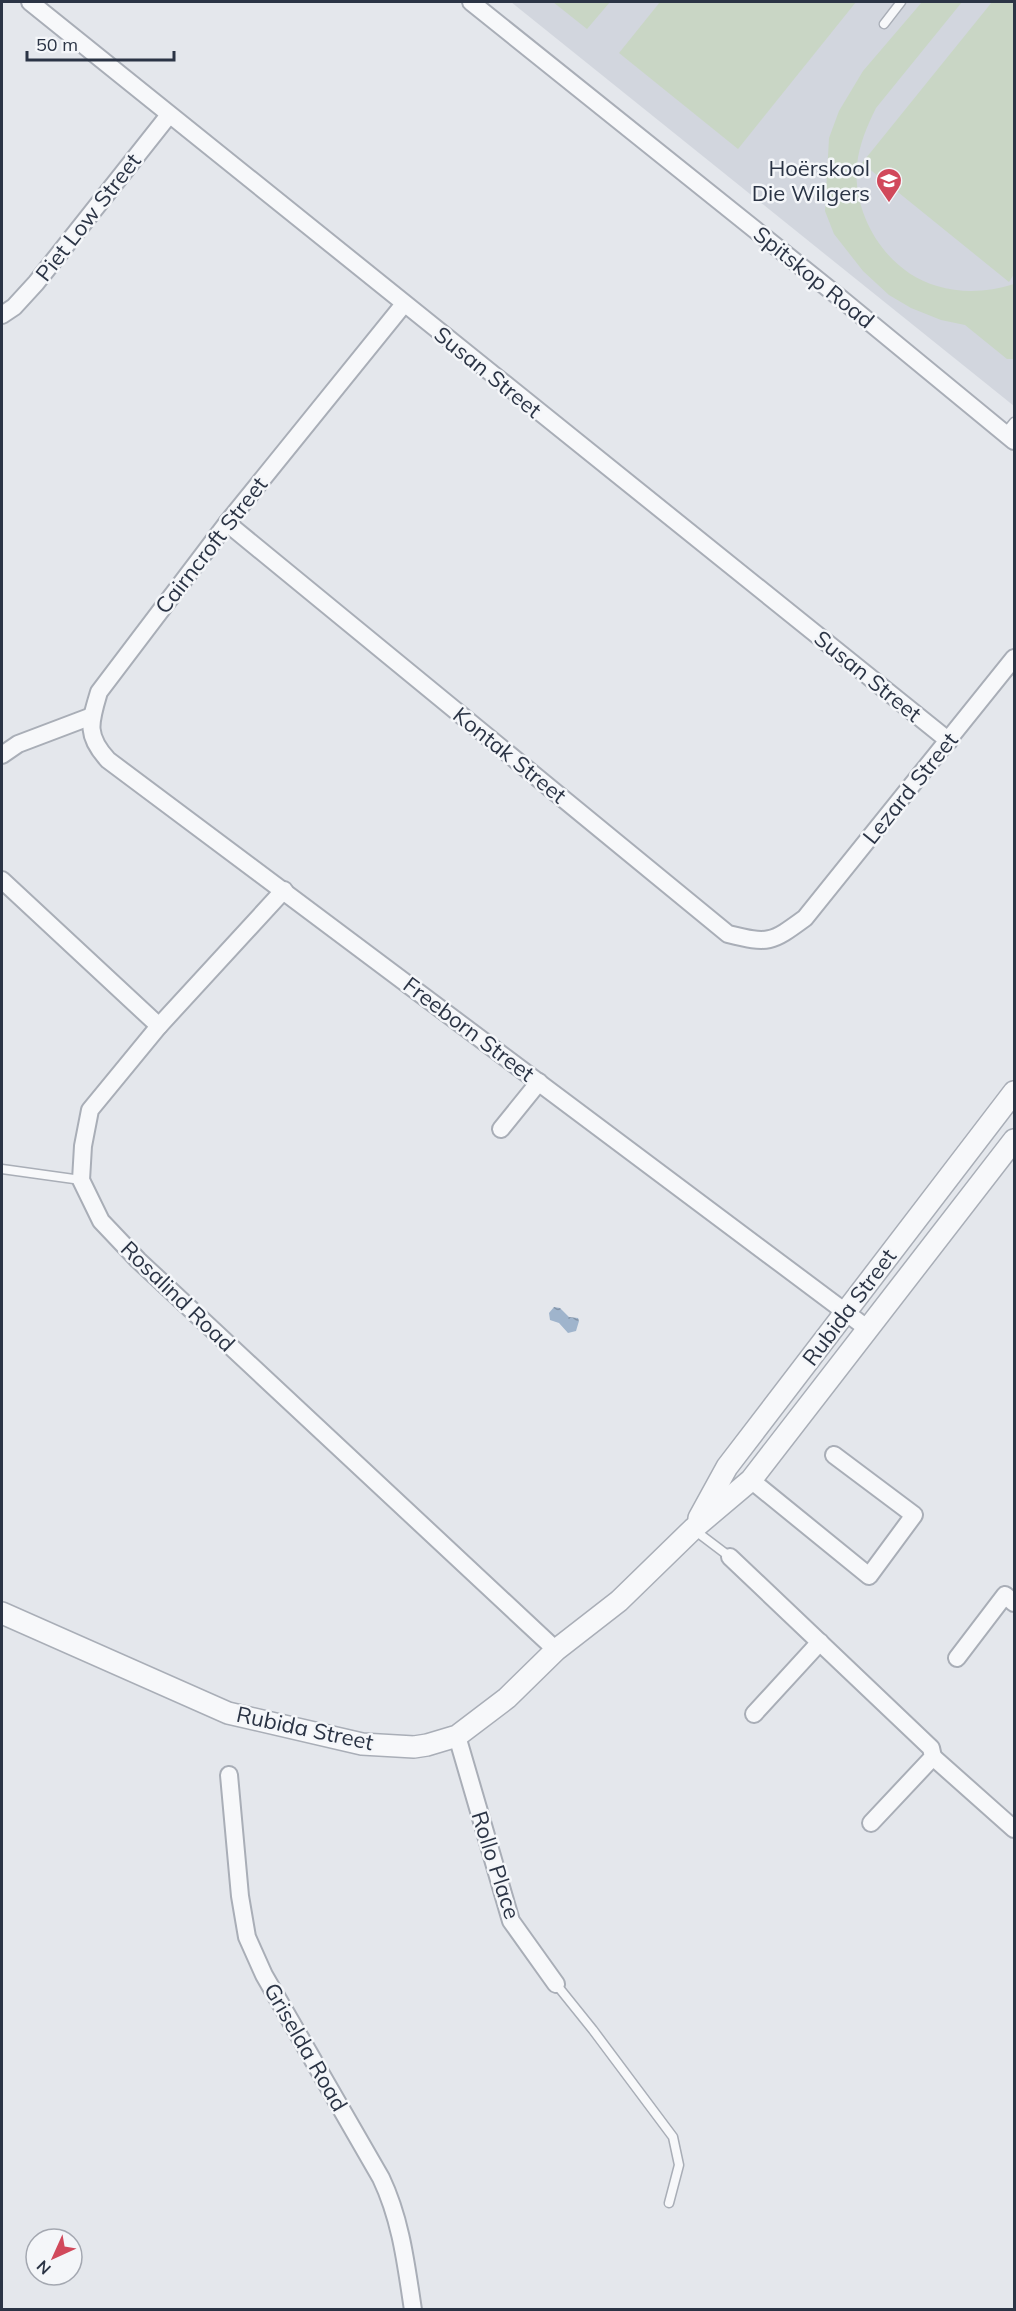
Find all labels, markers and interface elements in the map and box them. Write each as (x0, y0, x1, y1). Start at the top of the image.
scale bar (27, 24, 174, 62)
text: 50 m (36, 33, 78, 56)
street label: Piet Low Street (29, 147, 147, 287)
place label: Hoërskool Die Wilgers (752, 154, 870, 207)
school or university icon: Hoërskool Die Wilgers (874, 166, 904, 204)
street label: Spitskop Road (748, 220, 880, 334)
street label: Susan Street (429, 320, 548, 424)
street label: Cairncroft Street (149, 471, 273, 619)
street label: Susan Street (809, 624, 928, 728)
street label: Kontak Street (448, 701, 573, 809)
street label: Lezard Street (856, 726, 964, 850)
street label: Freeborn Street (398, 971, 540, 1088)
street label: Rosalind Road (115, 1235, 241, 1357)
street label: Rubida Street (796, 1243, 902, 1371)
street label: Rubida Street (234, 1700, 376, 1756)
street label: Rollo Place (465, 1808, 527, 1922)
street label: Griselda Road (258, 1978, 354, 2116)
north arrow (24, 2227, 84, 2287)
text: N (32, 2256, 55, 2279)

